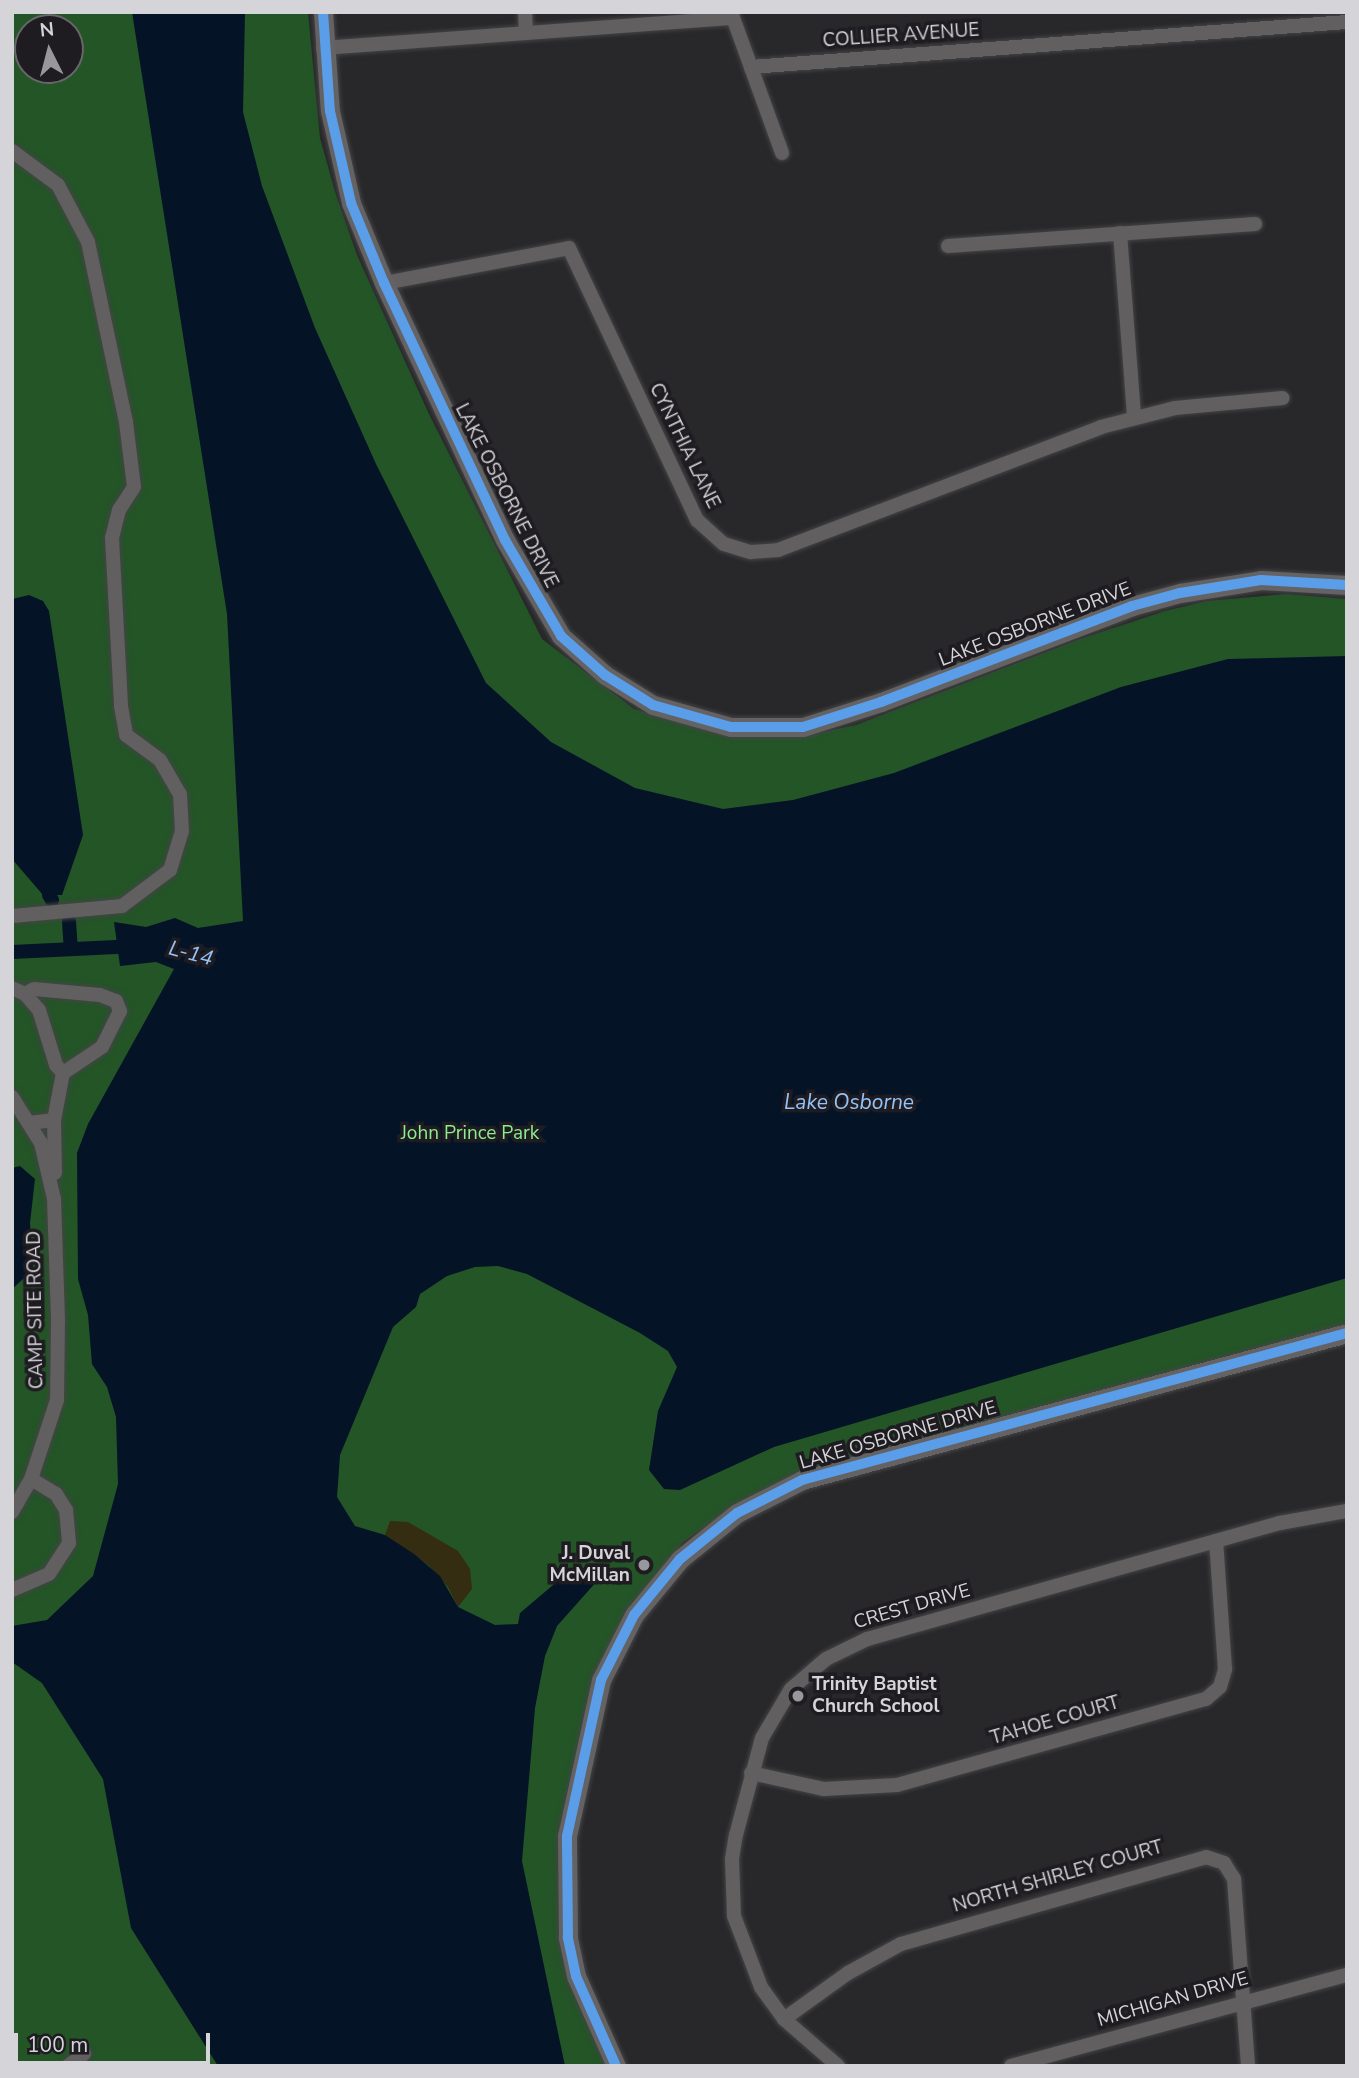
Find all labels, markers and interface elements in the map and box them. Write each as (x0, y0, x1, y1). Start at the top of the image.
north arrow (14, 14, 84, 84)
text: N (39, 16, 55, 44)
street label: COLLIER AVENUE (822, 19, 980, 53)
street label: CYNTHIA LANE (644, 380, 724, 512)
street label: LAKE OSBORNE DRIVE (450, 400, 562, 592)
street label: LAKE OSBORNE DRIVE (936, 578, 1134, 672)
water label: L-14 (166, 935, 216, 971)
water label: Lake Osborne (784, 1089, 914, 1115)
park label: John Prince Park (401, 1123, 539, 1145)
street label: CAMP SITE ROAD (23, 1231, 49, 1389)
street label: LAKE OSBORNE DRIVE (797, 1397, 999, 1475)
place label: J. Duval McMillan (550, 1543, 630, 1587)
marker: J. Duval McMillan (636, 1557, 652, 1573)
street label: CREST DRIVE (851, 1580, 973, 1634)
place label: Trinity Baptist Church School (812, 1674, 940, 1718)
marker: Trinity Baptist Church School (790, 1688, 806, 1704)
street label: TAHOE COURT (988, 1692, 1122, 1750)
street label: NORTH SHIRLEY COURT (950, 1836, 1166, 1918)
street label: MICHIGAN DRIVE (1095, 1968, 1251, 2032)
scale bar (18, 2018, 214, 2062)
text: 100 m (27, 2031, 88, 2059)

